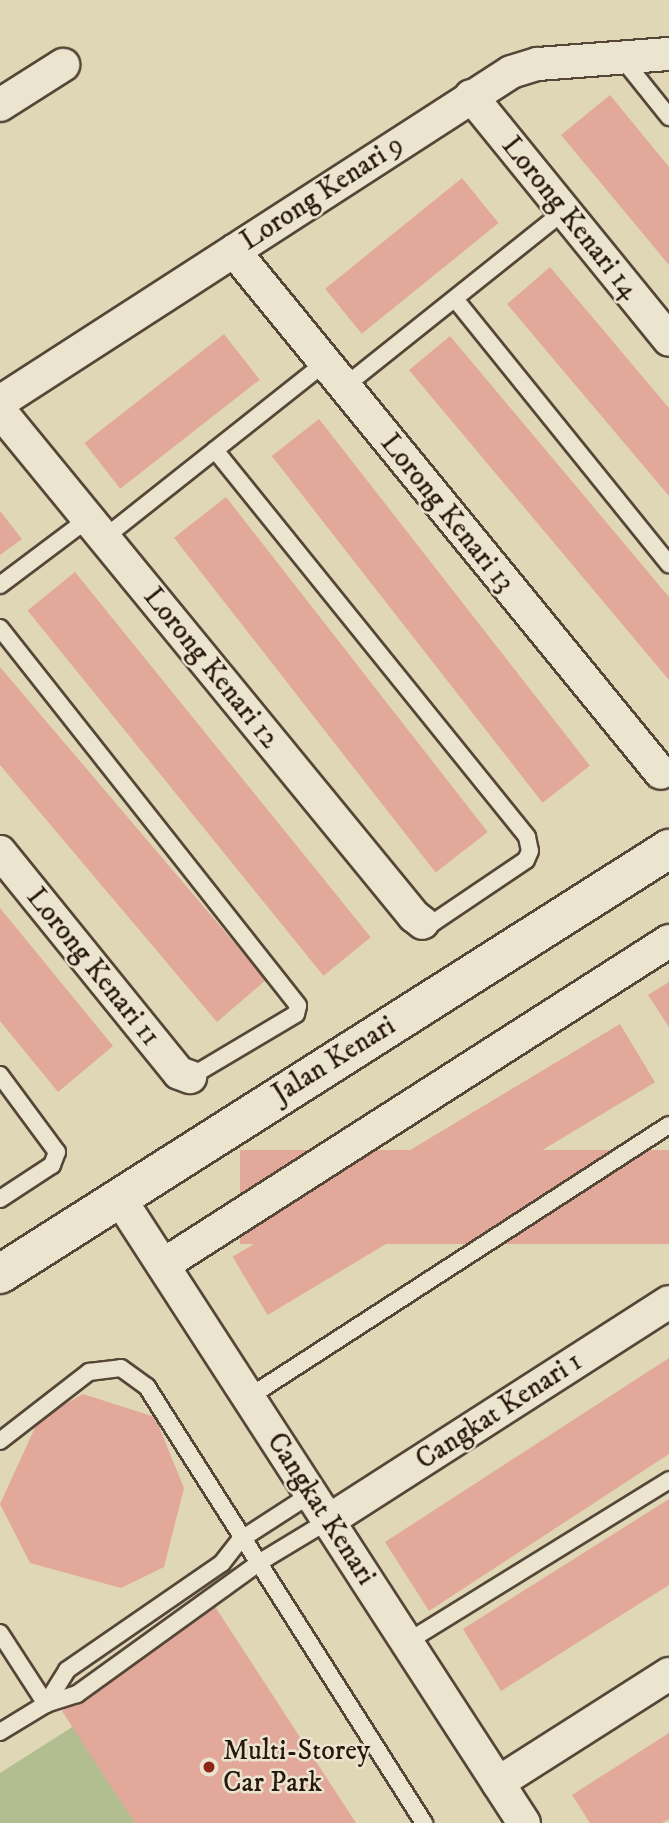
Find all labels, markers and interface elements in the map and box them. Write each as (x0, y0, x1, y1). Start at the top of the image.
street label: Lorong Kenari 9 (234, 128, 410, 258)
street label: Lorong Kenari 14 (494, 130, 646, 306)
street label: Lorong Kenari 13 (373, 427, 521, 599)
street label: Lorong Kenari 12 (136, 581, 286, 755)
street label: Lorong Kenari 11 (19, 881, 167, 1053)
street label: Jalan Kenari (266, 1009, 402, 1111)
street label: Cangkat Kenari 1 (410, 1345, 588, 1477)
street label: Cangkat Kenari (259, 1427, 383, 1591)
place label: Multi-Storey Car Park (223, 1734, 370, 1800)
marker: Multi-Storey Car Park (201, 1759, 217, 1775)

